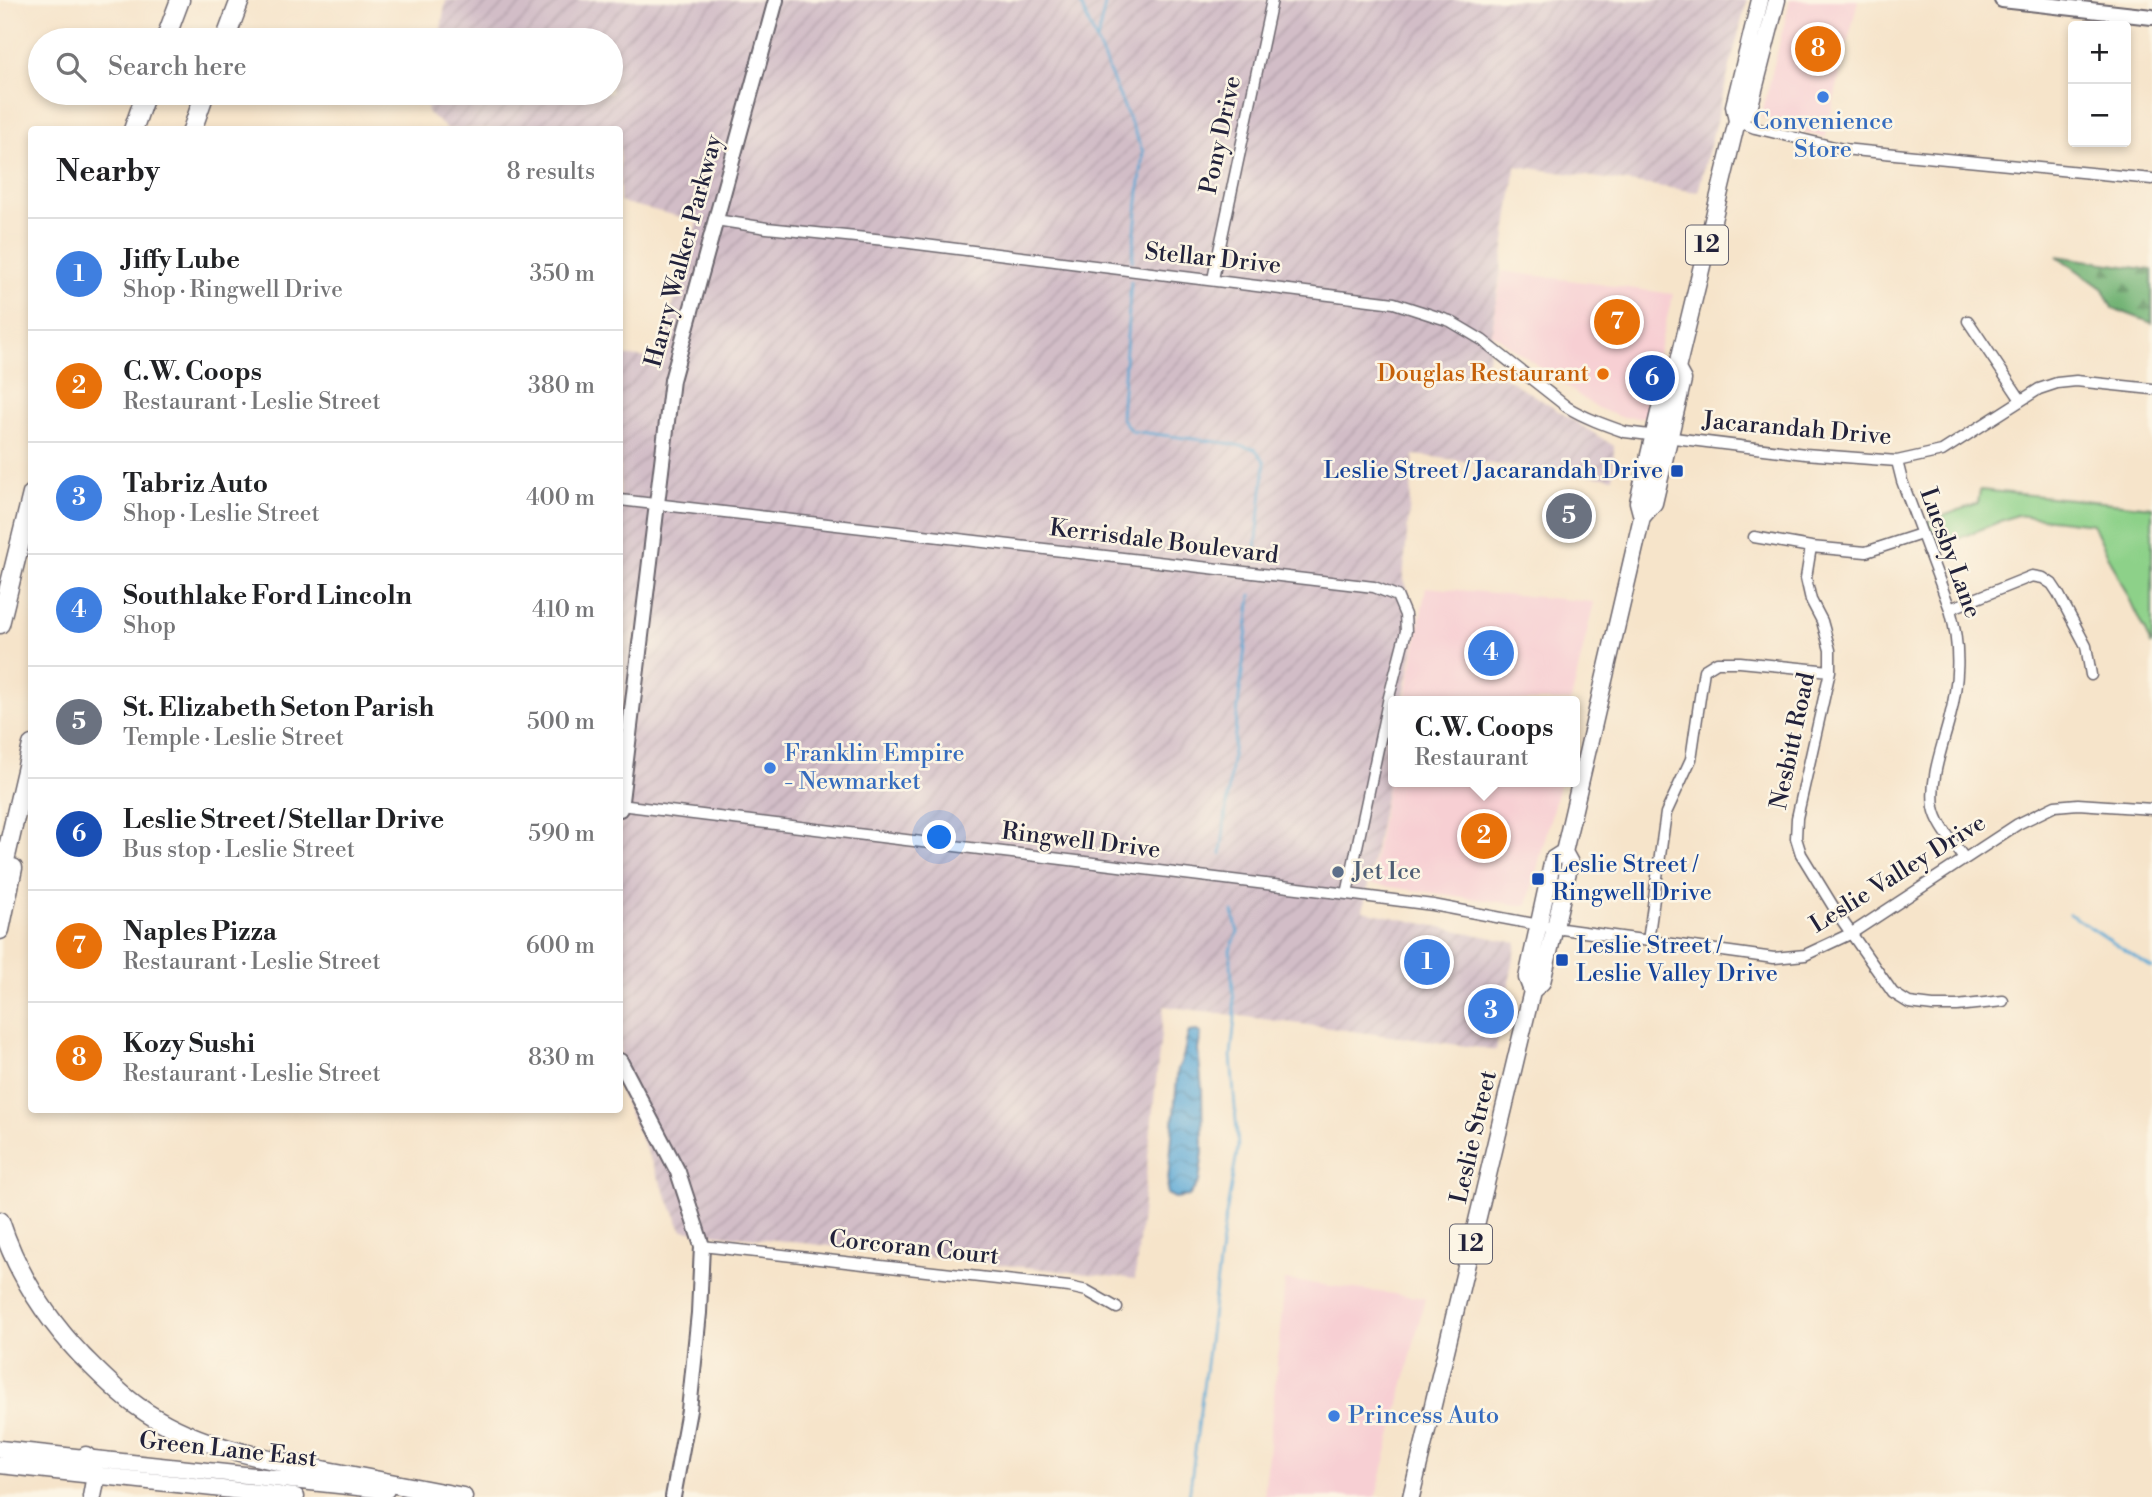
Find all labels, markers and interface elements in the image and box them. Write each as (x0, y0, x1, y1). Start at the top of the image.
map controls (2068, 21, 2131, 147)
button: + (2068, 21, 2131, 84)
pin: 8 (1795, 23, 1841, 75)
search box (28, 28, 623, 105)
icon: search (52, 48, 90, 86)
text: Search here (108, 51, 247, 83)
street label: Pony Drive (1194, 73, 1248, 197)
button: − (2068, 84, 2131, 147)
marker: Convenience Store (1815, 89, 1831, 105)
place label: Convenience Store (1753, 107, 1893, 165)
street label: Harry Walker Parkway (639, 131, 730, 371)
text: Nearby (56, 153, 160, 191)
text: 8 results (507, 158, 595, 186)
road number: 12 (1686, 226, 1728, 264)
street label: Stellar Drive (1143, 237, 1283, 281)
text: Jiffy Lube (123, 244, 240, 276)
text: 1 (73, 260, 85, 288)
text: 350 m (529, 260, 595, 288)
text: Shop · Ringwell Drive (123, 276, 343, 304)
pin: 7 (1594, 296, 1640, 348)
pin: 6 (1629, 352, 1675, 404)
text: C.W. Coops (123, 356, 262, 388)
place label: Douglas Restaurant (1377, 359, 1589, 389)
marker: Douglas Restaurant (1595, 366, 1611, 382)
text: 2 (72, 372, 86, 400)
text: 380 m (528, 372, 595, 400)
text: Restaurant · Leslie Street (123, 388, 381, 416)
street label: Jacarandah Drive (1700, 406, 1893, 452)
place label: Leslie Street / Jacarandah Drive (1323, 456, 1663, 486)
marker: Leslie Street / Jacarandah Drive (1669, 463, 1685, 479)
text: Tabriz Auto (123, 468, 268, 500)
text: 3 (72, 484, 86, 512)
text: 400 m (526, 484, 595, 512)
street label: Luesby Lane (1913, 484, 1987, 622)
pin: 5 (1546, 490, 1592, 542)
text: Shop · Leslie Street (123, 500, 320, 528)
street label: Kerrisdale Boulevard (1048, 513, 1281, 571)
text: Southlake Ford Lincoln (123, 580, 412, 612)
text: 4 (71, 596, 87, 624)
text: 410 m (532, 596, 595, 624)
text: Shop (123, 612, 176, 640)
pin: 4 (1468, 627, 1514, 679)
street label: Nesbitt Road (1764, 669, 1822, 812)
text: St. Elizabeth Seton Parish (123, 692, 434, 724)
popup (1388, 696, 1580, 787)
text: 5 (72, 708, 86, 736)
text: 500 m (527, 708, 595, 736)
text: C.W. Coops (1415, 712, 1553, 744)
text: Temple · Leslie Street (123, 724, 344, 752)
place label: Franklin Empire - Newmarket (784, 739, 965, 797)
text: Restaurant (1415, 744, 1529, 772)
marker: Franklin Empire - Newmarket (762, 760, 778, 776)
text: Leslie Street / Stellar Drive (123, 804, 444, 836)
street label: Leslie Valley Drive (1804, 808, 1992, 940)
pin: 2 (1461, 810, 1507, 862)
street label: Ringwell Drive (1000, 816, 1162, 866)
text: 6 (72, 820, 86, 848)
text: 590 m (528, 820, 595, 848)
your location (922, 820, 956, 854)
text: Bus stop · Leslie Street (123, 836, 355, 864)
place label: Leslie Street / Ringwell Drive (1552, 850, 1712, 908)
place label: Jet Ice (1351, 857, 1421, 887)
marker: Jet Ice (1330, 864, 1346, 880)
marker: Leslie Street / Ringwell Drive (1530, 871, 1546, 887)
text: Naples Pizza (123, 916, 277, 948)
place label: Leslie Street / Leslie Valley Drive (1576, 931, 1778, 989)
text: 7 (72, 932, 86, 960)
text: 600 m (526, 932, 595, 960)
pin: 1 (1404, 936, 1450, 988)
text: Restaurant · Leslie Street (123, 948, 381, 976)
marker: Leslie Street / Leslie Valley Drive (1554, 952, 1570, 968)
pin: 3 (1468, 985, 1514, 1037)
text: Kozy Sushi (123, 1028, 255, 1060)
text: 8 (72, 1044, 86, 1072)
text: 830 m (528, 1044, 595, 1072)
text: Restaurant · Leslie Street (123, 1060, 381, 1088)
street label: Leslie Street (1444, 1067, 1504, 1207)
street label: Corcoran Court (828, 1224, 1001, 1272)
road number: 12 (1450, 1224, 1492, 1264)
place label: Princess Auto (1348, 1401, 1499, 1431)
marker: Princess Auto (1326, 1408, 1342, 1424)
street label: Green Lane East (138, 1426, 319, 1474)

